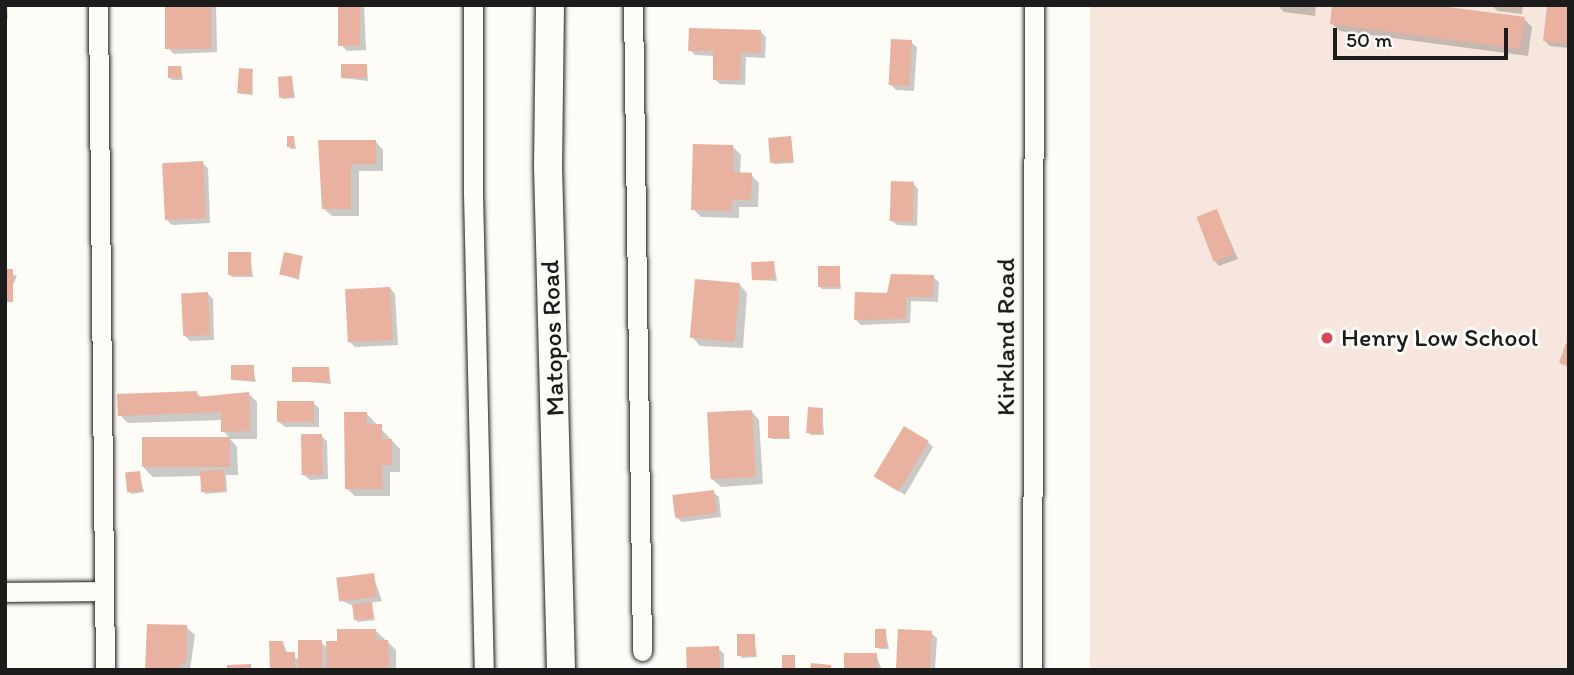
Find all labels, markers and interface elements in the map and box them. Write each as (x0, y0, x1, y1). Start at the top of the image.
scale bar (1336, 14, 1511, 58)
text: 50 m (1346, 27, 1392, 52)
street label: Kirkland Road (990, 258, 1022, 416)
street label: Matopos Road (535, 259, 571, 417)
place label: Henry Low School (1341, 322, 1538, 354)
marker: Henry Low School (1319, 330, 1335, 346)

